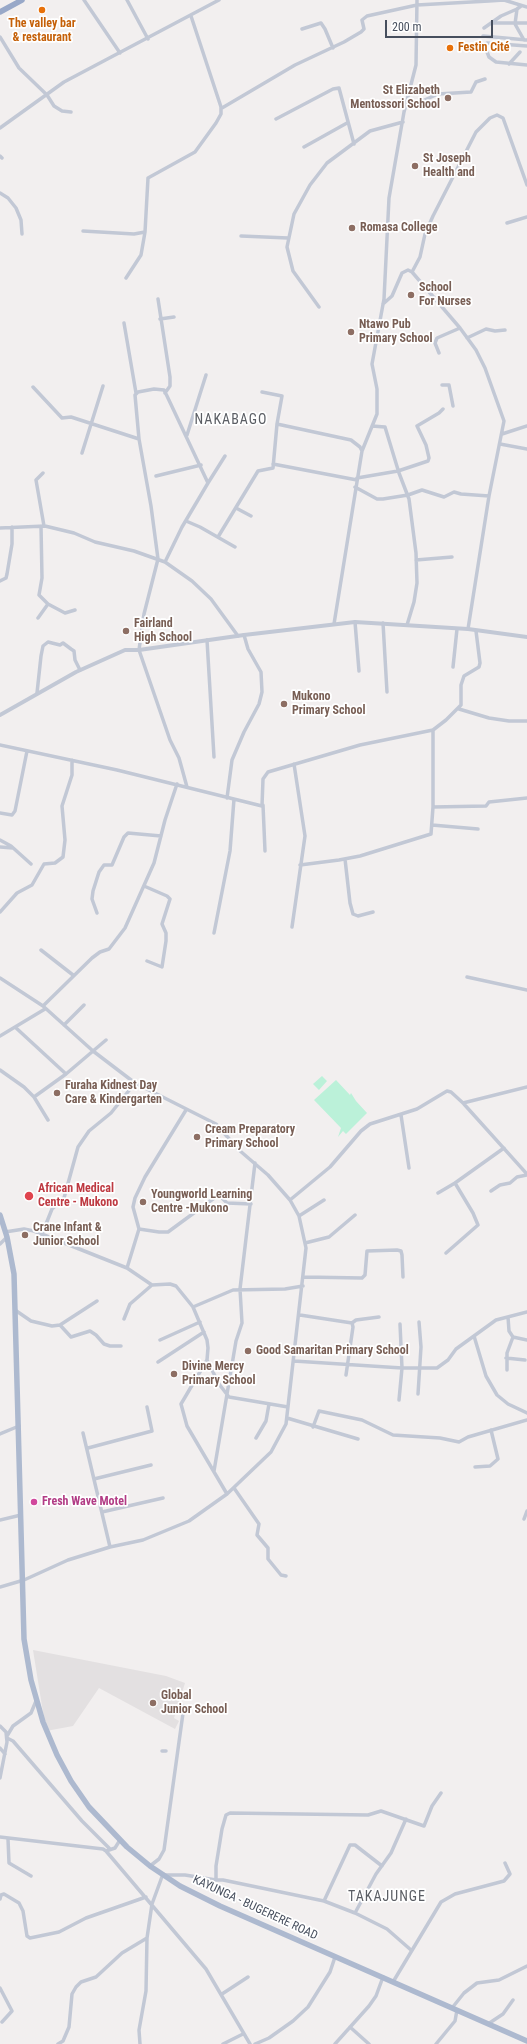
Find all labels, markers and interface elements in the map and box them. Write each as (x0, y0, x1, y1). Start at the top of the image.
marker: The valley bar & restaurant (37, 5, 47, 15)
scale bar (387, 12, 495, 38)
place label: The valley bar & restaurant (8, 17, 76, 45)
text: 200 m (392, 20, 422, 34)
place label: Festin Cité (458, 41, 509, 55)
marker: Festin Cité (445, 43, 455, 53)
place label: St Elizabeth Mentossori School (350, 84, 440, 112)
marker: St Elizabeth Mentossori School (443, 93, 453, 103)
place label: St Joseph Health and (423, 152, 475, 180)
marker: St Joseph Health and (410, 161, 420, 171)
place label: Romasa College (360, 221, 437, 235)
marker: Romasa College (347, 223, 357, 233)
place label: School For Nurses (419, 281, 471, 309)
marker: School For Nurses (406, 290, 416, 300)
place label: Ntawo Pub Primary School (359, 318, 432, 346)
marker: Ntawo Pub Primary School (346, 327, 356, 337)
district label: NAKABAGO (195, 412, 267, 428)
place label: Fairland High School (134, 617, 192, 645)
marker: Fairland High School (121, 626, 131, 636)
place label: Mukono Primary School (292, 690, 365, 718)
marker: Mukono Primary School (279, 699, 289, 709)
place label: Furaha Kidnest Day Care & Kindergarten (65, 1079, 162, 1107)
marker: Furaha Kidnest Day Care & Kindergarten (52, 1088, 62, 1098)
place label: Cream Preparatory Primary School (205, 1123, 295, 1151)
marker: Cream Preparatory Primary School (192, 1132, 202, 1142)
place label: African Medical Centre - Mukono (38, 1182, 118, 1210)
place label: Youngworld Learning Centre -Mukono (151, 1188, 252, 1216)
marker: African Medical Centre - Mukono (23, 1190, 35, 1202)
marker: Youngworld Learning Centre -Mukono (138, 1197, 148, 1207)
place label: Crane Infant & Junior School (33, 1221, 102, 1249)
marker: Crane Infant & Junior School (20, 1230, 30, 1240)
place label: Good Samaritan Primary School (256, 1344, 409, 1358)
marker: Good Samaritan Primary School (243, 1346, 253, 1356)
place label: Divine Mercy Primary School (182, 1360, 255, 1388)
marker: Divine Mercy Primary School (169, 1369, 179, 1379)
place label: Fresh Wave Motel (42, 1495, 127, 1509)
marker: Fresh Wave Motel (29, 1497, 39, 1507)
place label: Global Junior School (161, 1689, 227, 1717)
marker: Global Junior School (148, 1698, 158, 1708)
street label: KAYUNGA - BUGERERE ROAD (190, 1873, 320, 1943)
district label: TAKAJUNGE (348, 1889, 426, 1905)

